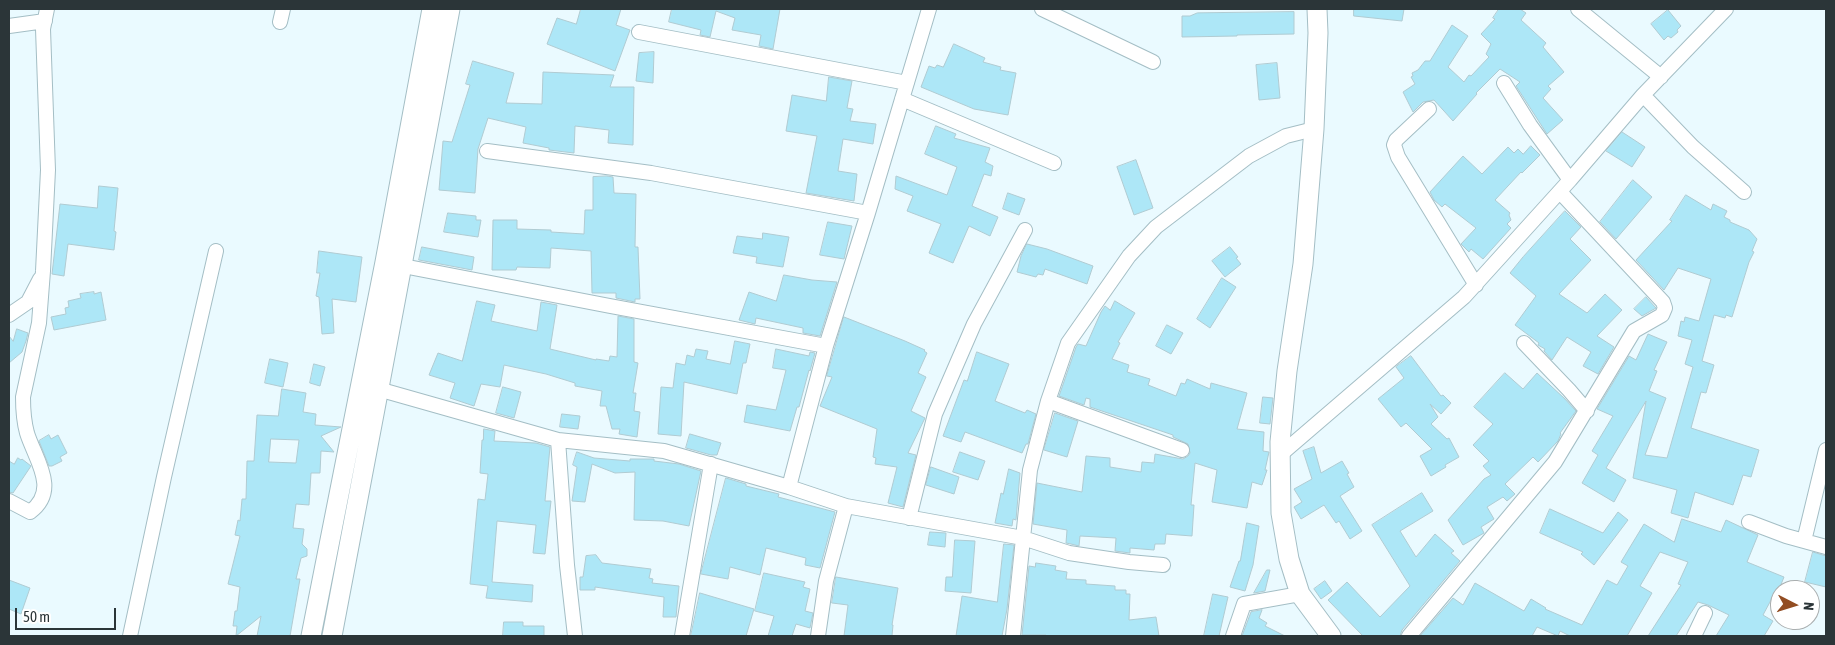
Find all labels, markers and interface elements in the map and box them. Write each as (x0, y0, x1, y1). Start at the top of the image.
north arrow (1770, 580, 1820, 630)
scale bar (18, 598, 119, 630)
text: N (1801, 601, 1817, 611)
text: 50 m (23, 608, 50, 625)

